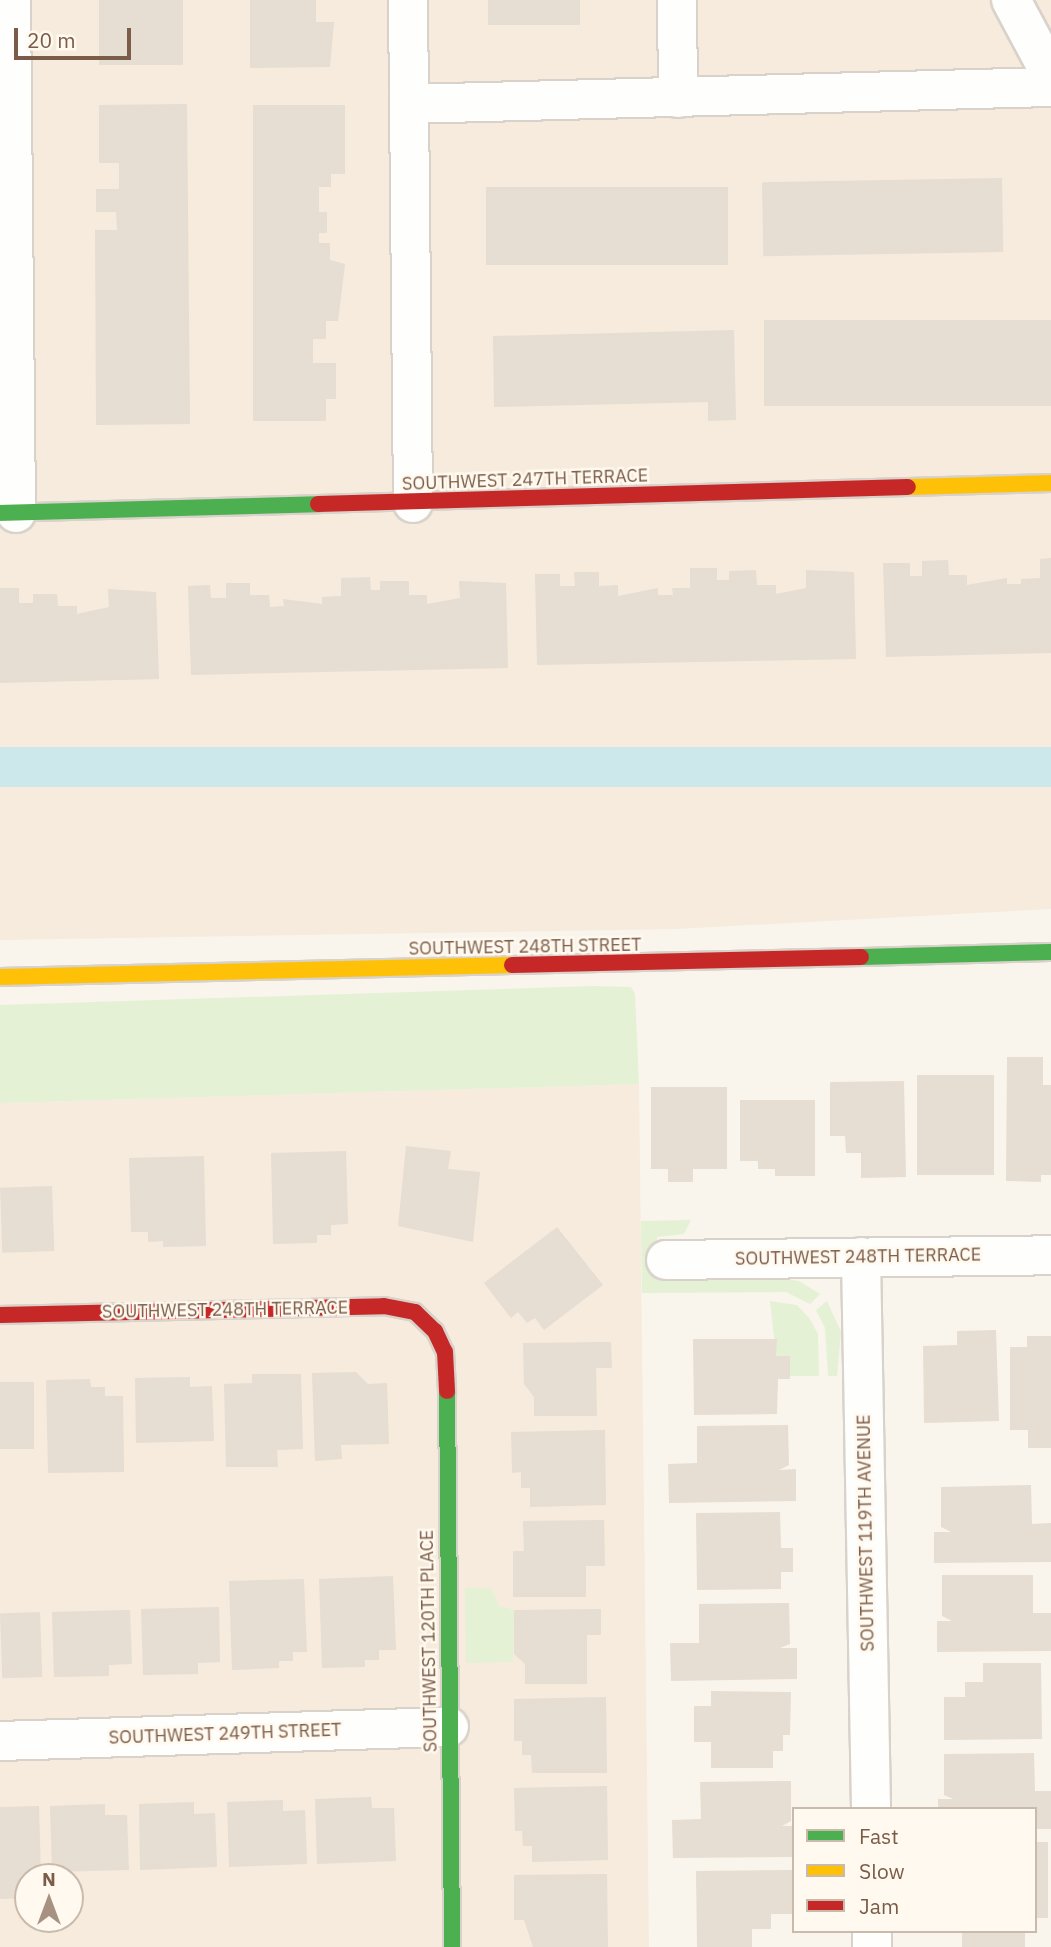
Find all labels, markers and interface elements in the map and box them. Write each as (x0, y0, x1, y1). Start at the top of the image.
scale bar (18, 14, 135, 58)
text: 20 m (27, 26, 76, 54)
street label: SOUTHWEST 247TH TERRACE (402, 465, 648, 495)
street label: SOUTHWEST 248TH STREET (408, 934, 642, 960)
street label: SOUTHWEST 248TH TERRACE (735, 1244, 981, 1270)
street label: SOUTHWEST 248TH TERRACE (102, 1297, 348, 1323)
street label: SOUTHWEST 119TH AVENUE (853, 1414, 879, 1652)
street label: SOUTHWEST 120TH PLACE (416, 1530, 442, 1752)
street label: SOUTHWEST 249TH STREET (108, 1719, 342, 1749)
legend (792, 1807, 1037, 1933)
text: Fast (859, 1822, 899, 1850)
text: Slow (859, 1857, 905, 1885)
north arrow (14, 1863, 84, 1933)
text: N (42, 1867, 56, 1891)
text: Jam (859, 1892, 899, 1920)

